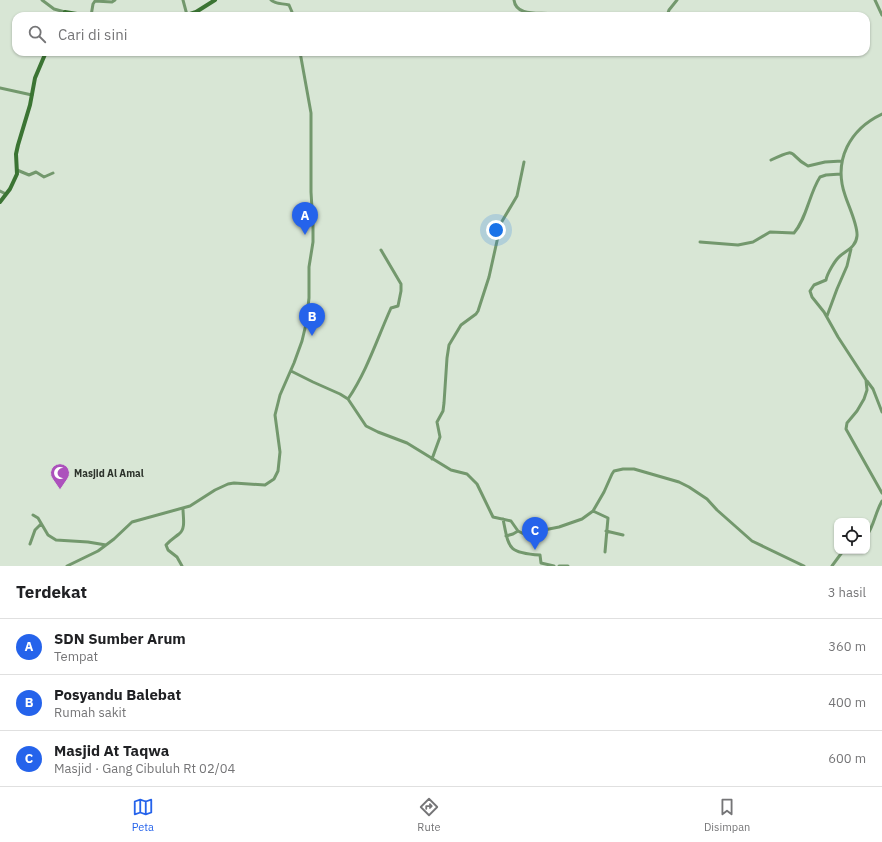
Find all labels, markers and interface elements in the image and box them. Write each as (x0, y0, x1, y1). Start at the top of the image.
search box (12, 12, 870, 56)
icon: search (26, 23, 48, 45)
text: Cari di sini (58, 25, 127, 44)
pin: A (292, 202, 318, 235)
your location (486, 220, 506, 240)
pin: B (299, 303, 325, 336)
mosque icon: Masjid Al Amal (49, 462, 71, 490)
place label: Masjid Al Amal (74, 467, 144, 480)
pin: C (522, 517, 548, 550)
map controls (834, 518, 870, 554)
button: locate (834, 518, 870, 554)
text: Terdekat (16, 581, 87, 603)
text: 3 hasil (828, 584, 866, 601)
text: SDN Sumber Arum (54, 629, 186, 648)
text: A (25, 638, 33, 655)
text: 360 m (828, 638, 866, 655)
text: Tempat (54, 648, 98, 665)
text: Posyandu Balebat (54, 685, 181, 704)
text: B (25, 694, 33, 711)
text: 400 m (828, 694, 866, 711)
text: Rumah sakit (54, 704, 126, 721)
text: Masjid At Taqwa (54, 741, 169, 760)
text: C (25, 750, 33, 767)
text: 600 m (828, 750, 866, 767)
text: Masjid · Gang Cibuluh Rt 02/04 (54, 760, 235, 777)
tab: Peta (132, 796, 154, 834)
tab: Rute (417, 796, 441, 834)
tab: Disimpan (704, 796, 750, 834)

